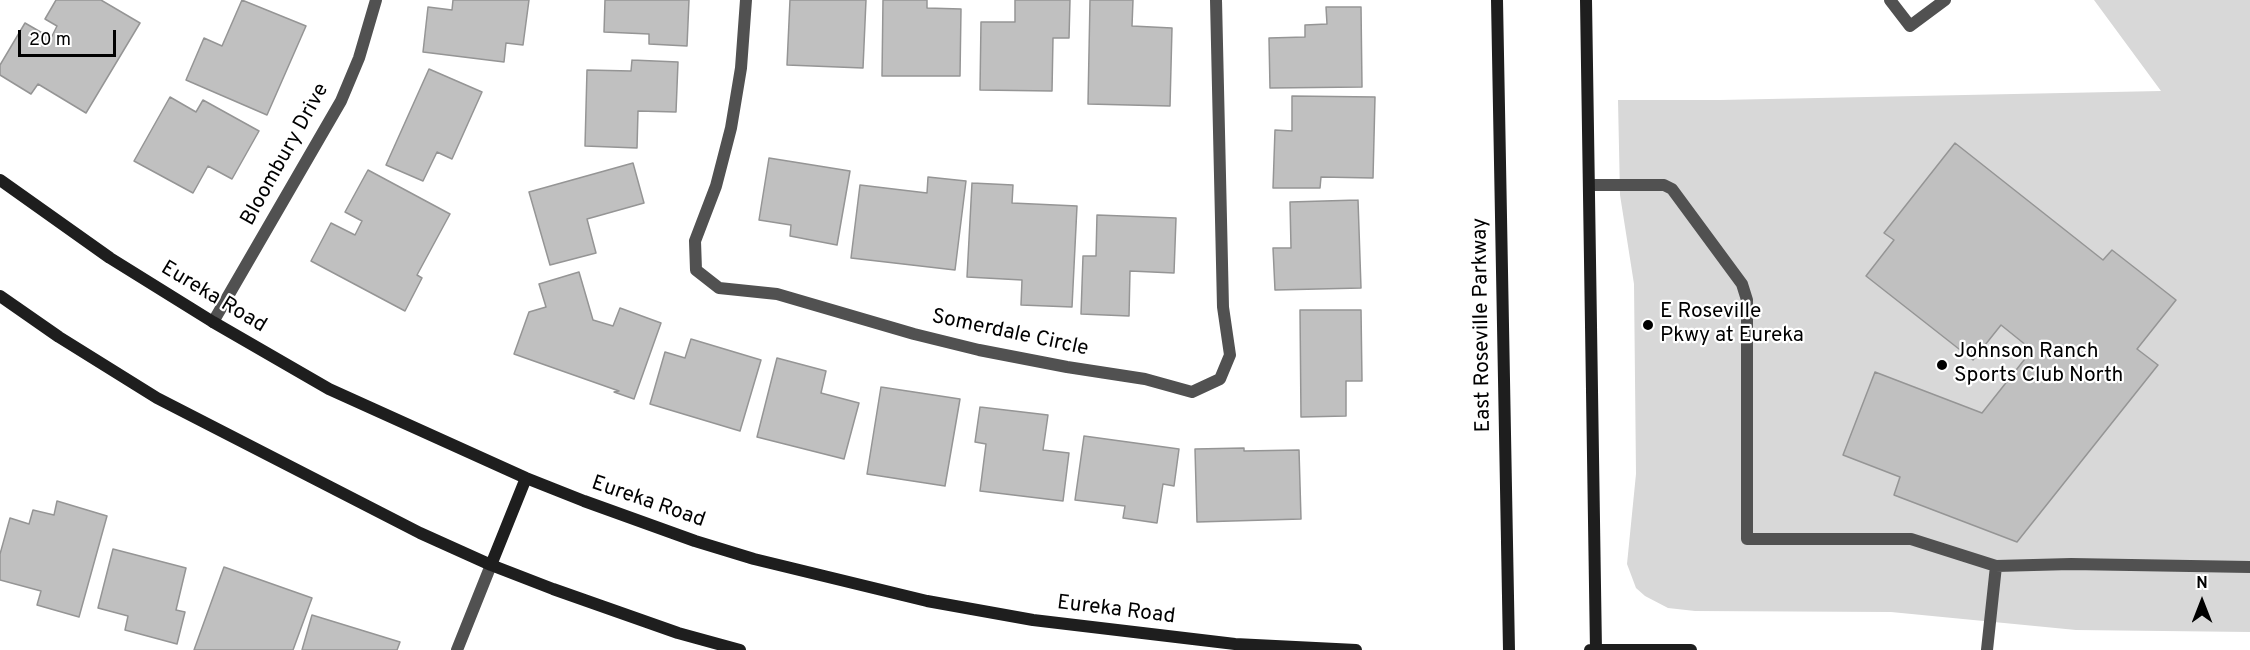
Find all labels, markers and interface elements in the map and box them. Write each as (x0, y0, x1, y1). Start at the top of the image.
scale bar (21, 18, 118, 56)
text: 20 m (29, 29, 71, 52)
street label: Bloombury Drive (237, 80, 335, 230)
street label: East Roseville Parkway (1469, 217, 1497, 433)
street label: Eureka Road (156, 257, 270, 339)
place label: E Roseville Pkwy at Eureka (1660, 300, 1804, 350)
street label: Somerdale Circle (929, 305, 1091, 363)
marker: E Roseville Pkwy at Eureka (1641, 318, 1655, 332)
place label: Johnson Ranch Sports Club North (1954, 340, 2123, 390)
marker: Johnson Ranch Sports Club North (1935, 358, 1949, 372)
street label: Eureka Road (588, 472, 708, 534)
north arrow (2172, 572, 2232, 632)
text: N (2196, 574, 2208, 594)
street label: Eureka Road (1056, 591, 1176, 631)

